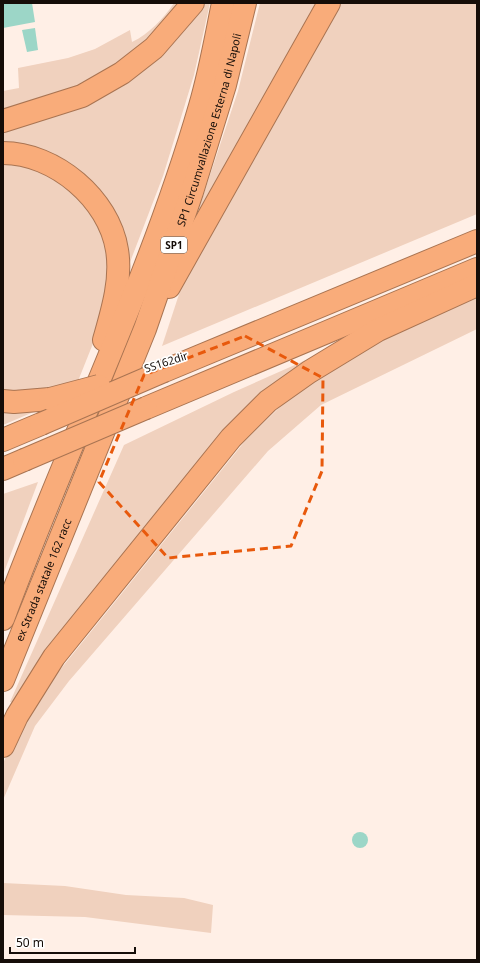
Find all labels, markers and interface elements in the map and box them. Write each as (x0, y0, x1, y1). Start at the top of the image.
street label: SP1 Circumvallazione Esterna di Napoli (173, 32, 244, 228)
road number: SP1 (161, 237, 187, 253)
street label: SS162dir (142, 347, 190, 376)
street label: ex Strada statale 162 racc (11, 516, 75, 643)
scale bar (10, 929, 135, 955)
text: 50 m (16, 934, 44, 951)

